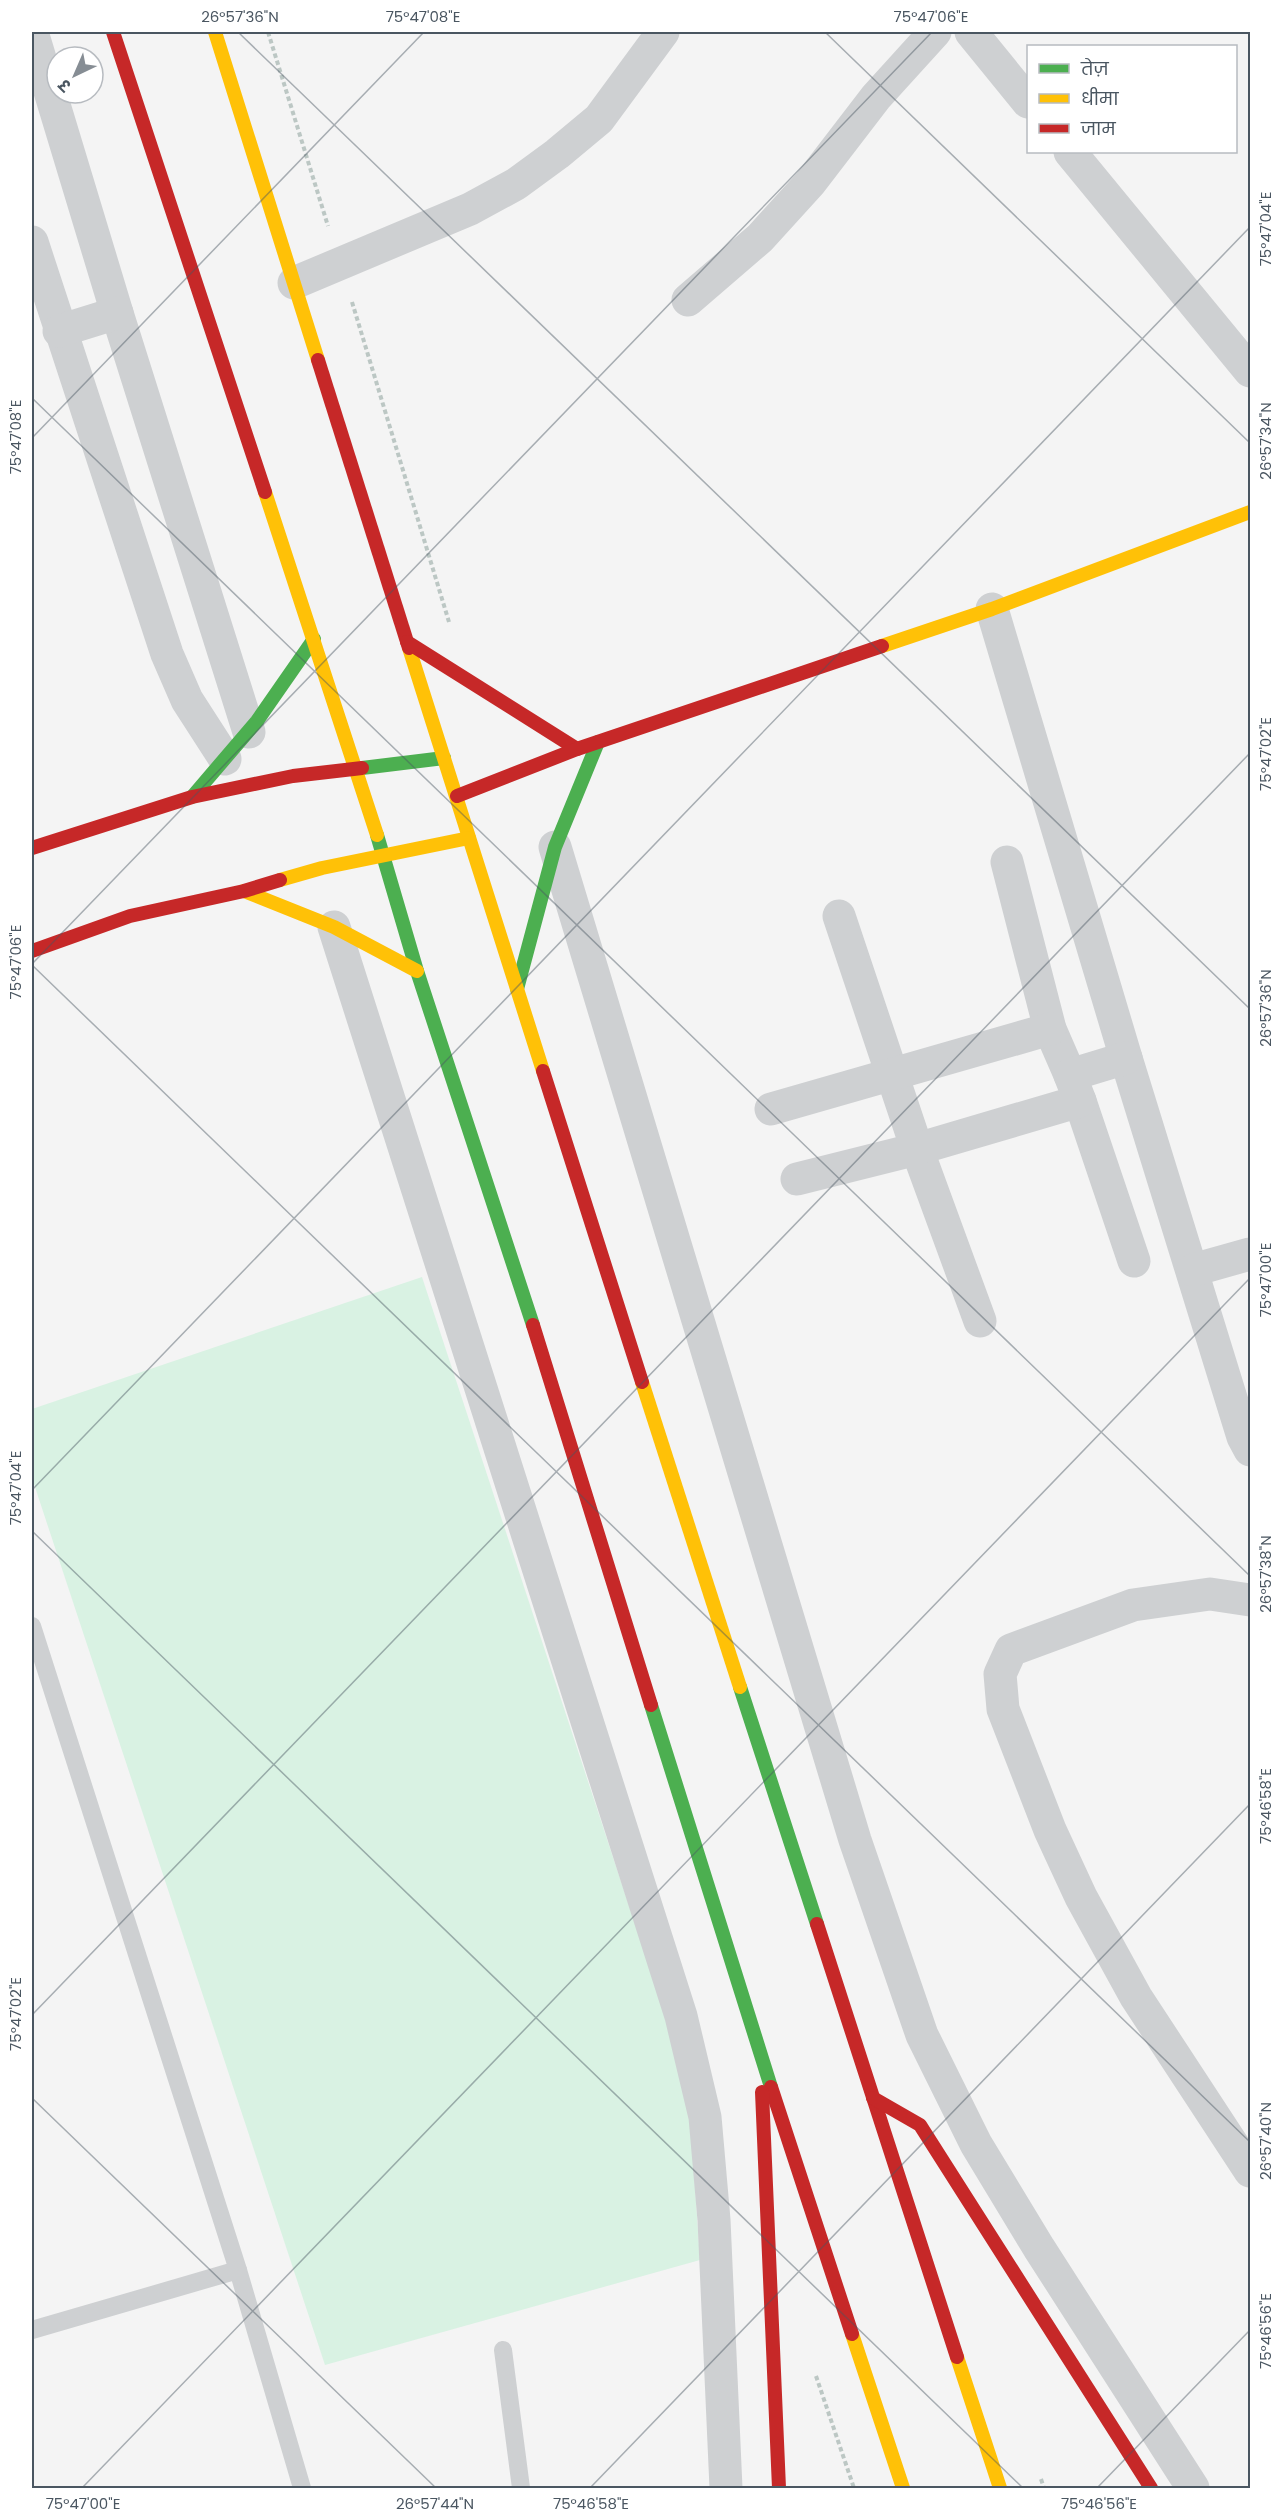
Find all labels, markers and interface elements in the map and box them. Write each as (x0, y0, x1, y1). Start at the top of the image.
text: 26°57'36"N (201, 6, 279, 27)
text: 75°47'08"E (386, 6, 460, 27)
text: 75°47'06"E (894, 6, 968, 27)
north arrow (45, 45, 105, 105)
legend (1027, 45, 1237, 153)
text: तेज़ (1080, 56, 1109, 81)
text: उ (53, 73, 77, 98)
text: धीमा (1081, 86, 1119, 111)
text: जाम (1080, 116, 1116, 141)
text: 75°47'04"E (1255, 192, 1276, 266)
text: 75°47'08"E (5, 400, 26, 474)
text: 26°57'34"N (1255, 402, 1276, 480)
text: 75°47'02"E (1255, 717, 1276, 791)
text: 75°47'06"E (5, 925, 26, 999)
text: 26°57'36"N (1255, 969, 1276, 1047)
text: 75°47'00"E (1255, 1243, 1276, 1317)
text: 75°47'04"E (5, 1451, 26, 1525)
text: 26°57'38"N (1255, 1535, 1276, 1613)
text: 75°46'58"E (1255, 1768, 1276, 1844)
text: 75°47'02"E (5, 1977, 26, 2051)
text: 26°57'40"N (1255, 2102, 1276, 2180)
text: 75°46'56"E (1255, 2293, 1276, 2369)
text: 75°47'00"E (46, 2493, 120, 2514)
text: 26°57'44"N (396, 2493, 474, 2514)
text: 75°46'58"E (553, 2493, 629, 2514)
text: 75°46'56"E (1061, 2493, 1137, 2514)

